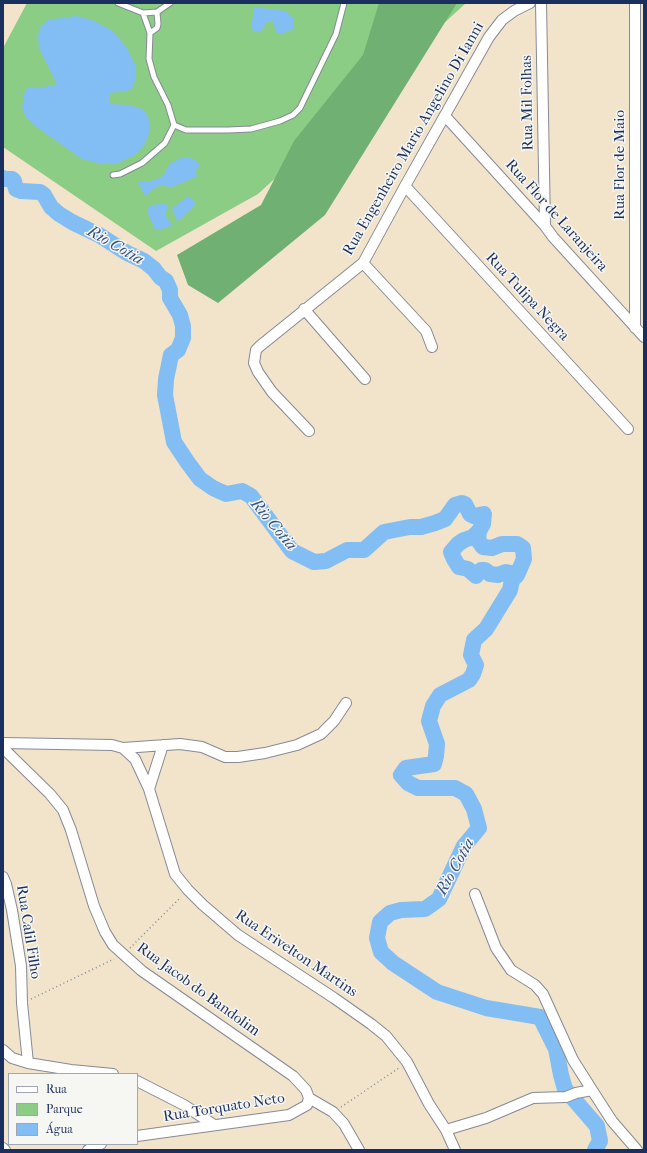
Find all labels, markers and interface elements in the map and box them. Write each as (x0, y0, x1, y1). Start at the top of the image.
street label: Rua Engenheiro Mario Angelino Di Ianni (340, 19, 488, 259)
street label: Rua Mil Folhas (518, 55, 538, 151)
street label: Rua Flor de Maio (611, 110, 629, 220)
street label: Rua Flor de Laranjeira (501, 156, 611, 276)
water label: Rio Cotia (83, 222, 147, 270)
street label: Rua Tulipa Negra (481, 249, 573, 345)
water label: Rio Cotia (246, 495, 300, 555)
water label: Rio Cotia (433, 835, 479, 899)
street label: Rua Calil Filho (12, 884, 44, 980)
street label: Rua Erivelton Martins (231, 906, 361, 1002)
street label: Rua Jacob do Bandolim (133, 939, 263, 1041)
legend (8, 1073, 138, 1145)
text: Rua (46, 1082, 67, 1096)
street label: Rua Torquato Neto (162, 1090, 286, 1126)
text: Parque (46, 1102, 83, 1116)
text: Água (46, 1122, 73, 1136)

